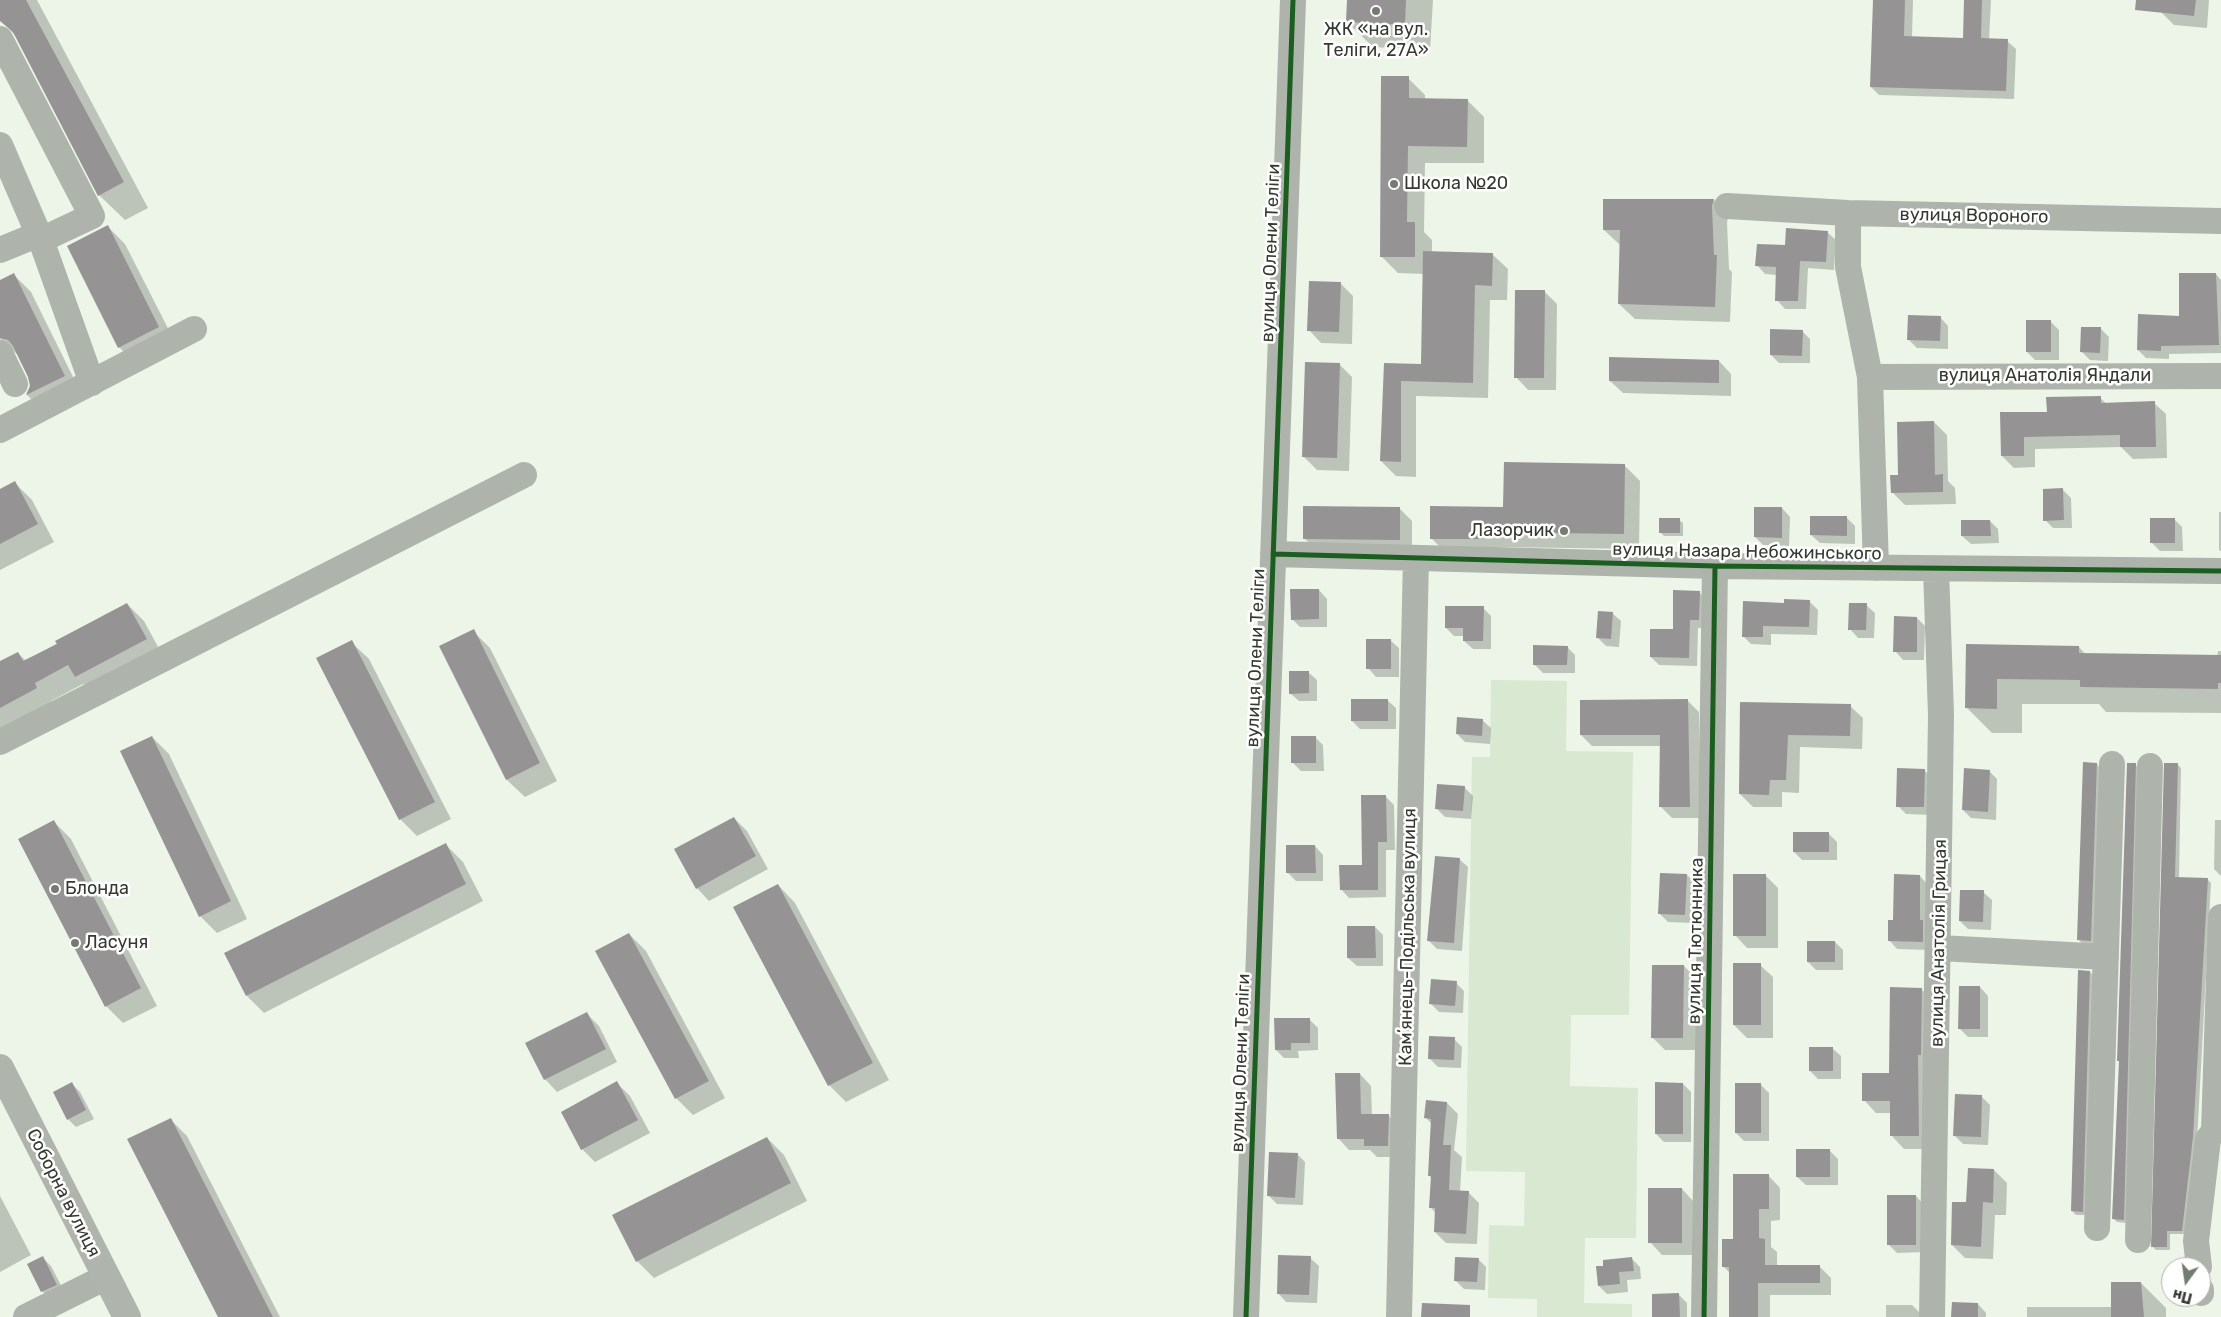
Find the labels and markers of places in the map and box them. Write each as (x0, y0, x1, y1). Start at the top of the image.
marker: ЖК «на вул. Теліги, 27А» (1370, 5, 1382, 17)
place label: ЖК «на вул. Теліги, 27А» (1323, 19, 1429, 62)
place label: Школа №20 (1404, 173, 1508, 195)
marker: Школа №20 (1388, 178, 1400, 190)
place label: Лазорчик (1471, 520, 1554, 542)
marker: Лазорчик (1558, 525, 1570, 537)
place label: Блонда (65, 878, 129, 900)
marker: Блонда (49, 883, 61, 895)
place label: Ласуня (85, 932, 148, 954)
marker: Ласуня (69, 937, 81, 949)

